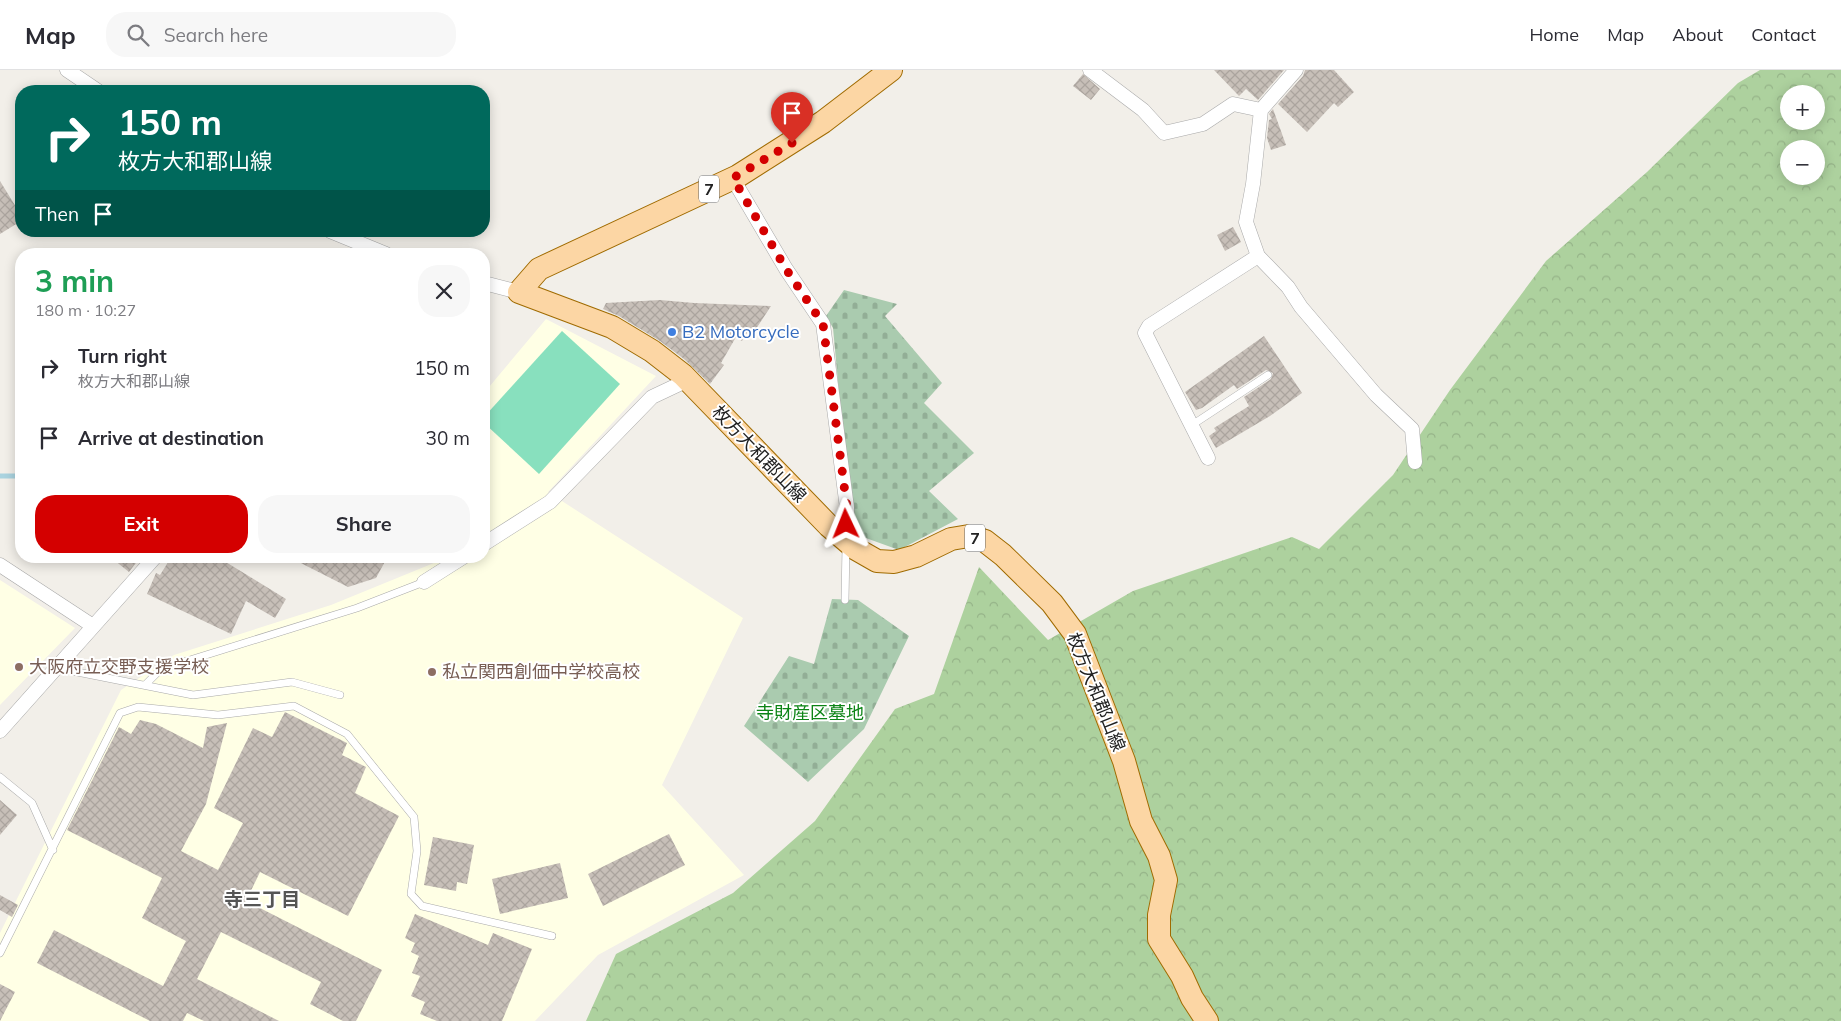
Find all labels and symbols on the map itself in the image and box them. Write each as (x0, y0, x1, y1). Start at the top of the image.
pin (771, 92, 813, 143)
road number: 7 (699, 176, 719, 202)
place label: B2 Motorcycle (682, 320, 800, 343)
marker: B2 Motorcycle (666, 326, 678, 338)
street label: 枚方大和郡山線 (707, 400, 811, 507)
position arrow (819, 497, 871, 549)
road number: 7 (965, 524, 985, 552)
street label: 枚方大和郡山線 (1062, 629, 1131, 755)
place label: 大阪府立交野支援学校 (29, 655, 209, 678)
place label: 私立関西創価中学校高校 (442, 660, 640, 683)
marker: 大阪府立交野支援学校 (13, 661, 25, 673)
marker: 私立関西創価中学校高校 (426, 666, 438, 678)
park label: 寺財産区墓地 (756, 701, 864, 724)
district label: 寺三丁目 (224, 887, 300, 911)

